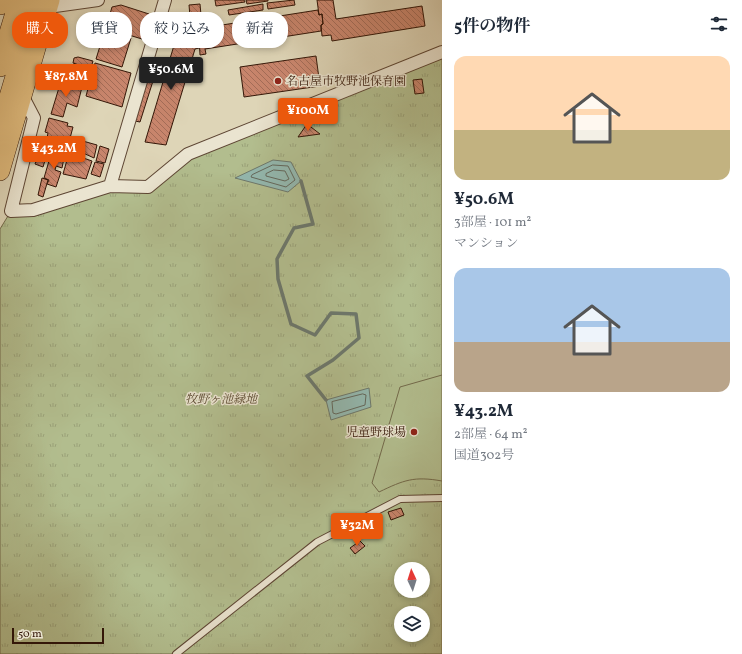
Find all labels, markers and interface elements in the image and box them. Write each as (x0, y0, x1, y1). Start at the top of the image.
chip: 購入 (12, 12, 68, 48)
chip: 賃貸 (76, 12, 132, 48)
chip: 絞り込み (140, 12, 224, 48)
chip: 新着 (232, 12, 288, 48)
icon: filters (708, 13, 730, 35)
text: 5件の物件 (454, 15, 530, 38)
pin: ¥50.6M (138, 57, 204, 91)
text: ¥50.6M (148, 61, 194, 79)
pin: ¥87.8M (33, 64, 99, 98)
text: ¥87.8M (44, 68, 88, 86)
place label: 名古屋市牧野池保育園 (286, 74, 406, 90)
marker: 名古屋市牧野池保育園 (273, 76, 283, 86)
icon: home (556, 82, 628, 154)
pin: ¥100M (280, 98, 336, 132)
text: ¥100M (287, 102, 329, 120)
pin: ¥43.2M (21, 136, 87, 170)
text: ¥43.2M (31, 140, 77, 158)
text: ¥50.6M (454, 188, 514, 211)
text: 3部屋 · 101 m² (454, 214, 531, 232)
text: マンション (454, 235, 518, 253)
icon: home (556, 294, 628, 366)
park label: 牧野ヶ池緑地 (185, 392, 259, 408)
text: ¥43.2M (454, 400, 513, 423)
place label: 児童野球場 (346, 425, 406, 441)
text: 2部屋 · 64 m² (454, 426, 528, 444)
marker: 児童野球場 (409, 427, 419, 437)
text: 国道302号 (454, 447, 514, 465)
pin: ¥32M (333, 513, 381, 547)
text: ¥32M (340, 517, 374, 535)
north arrow (394, 562, 430, 598)
map controls (394, 562, 430, 642)
button: layers (394, 606, 430, 642)
scale bar (12, 626, 104, 645)
text: 50 m (18, 627, 42, 642)

